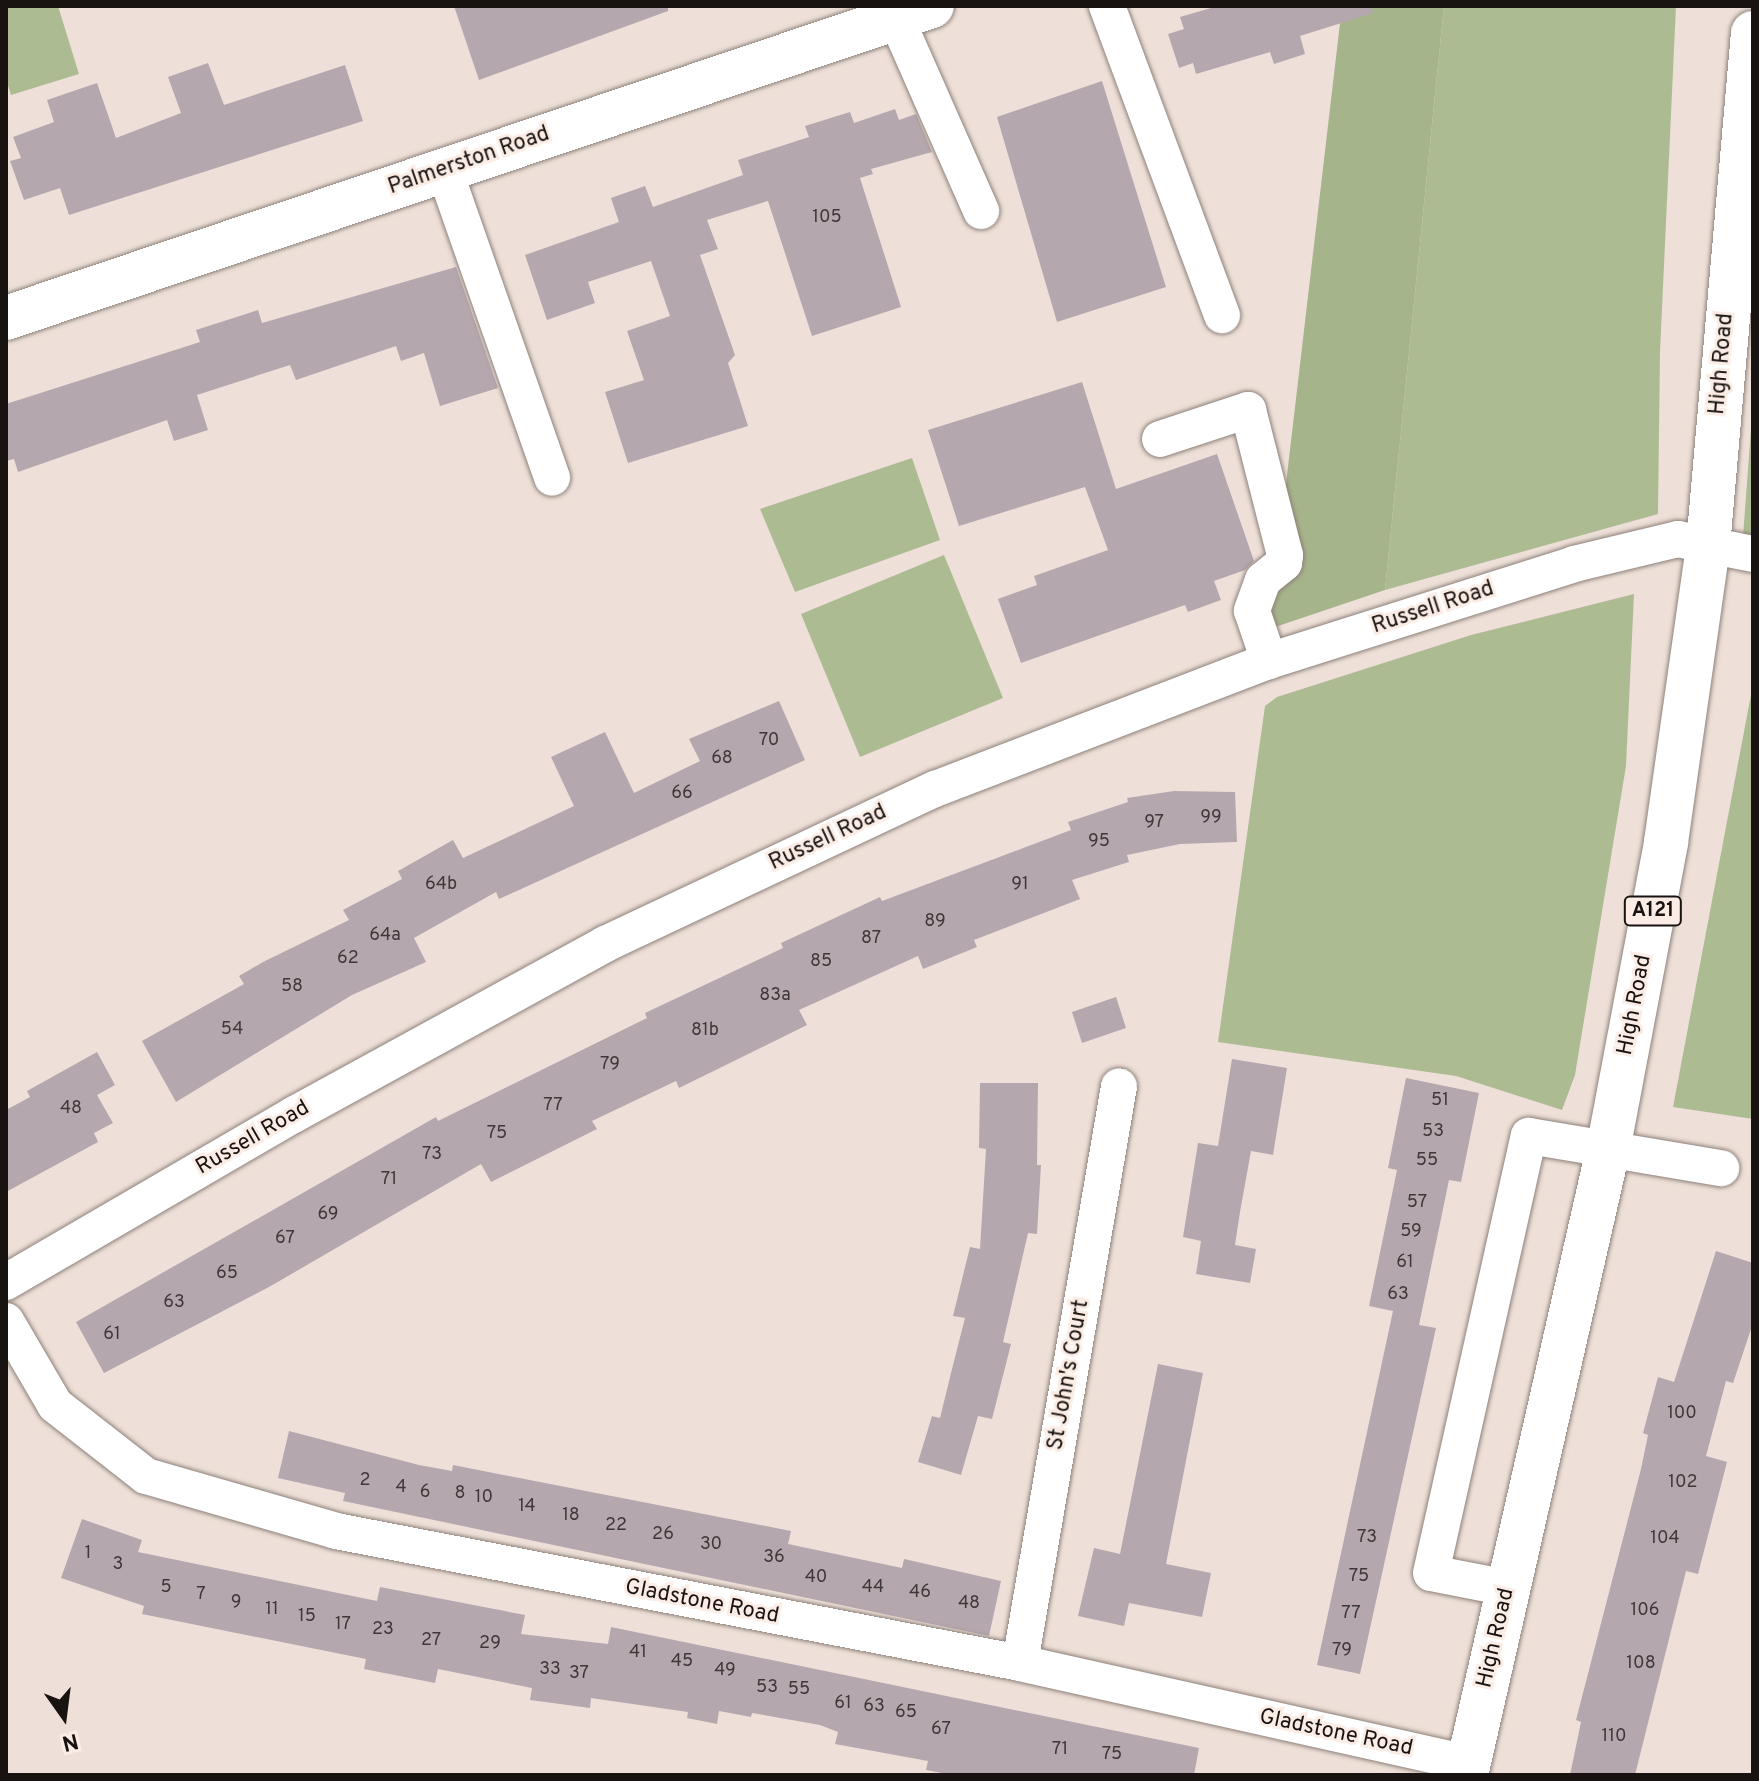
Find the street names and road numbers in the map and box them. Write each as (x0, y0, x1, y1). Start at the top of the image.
street label: Palmerston Road (385, 121, 553, 201)
street label: High Road (1704, 312, 1740, 416)
street label: Russell Road (1369, 576, 1497, 640)
street label: Russell Road (765, 799, 891, 877)
road number: A121 (1623, 895, 1683, 927)
street label: High Road (1612, 952, 1658, 1058)
street label: Russell Road (192, 1095, 314, 1181)
street label: St John's Court (1043, 1298, 1095, 1452)
street label: Gladstone Road (623, 1574, 781, 1630)
street label: High Road (1472, 1585, 1520, 1691)
street label: Gladstone Road (1257, 1704, 1415, 1762)

